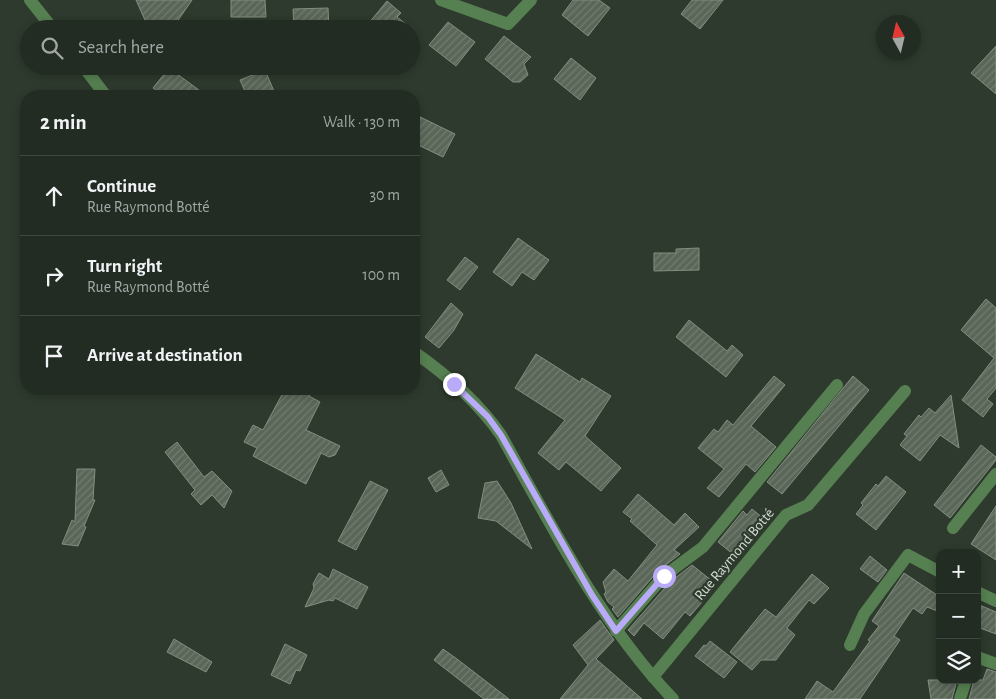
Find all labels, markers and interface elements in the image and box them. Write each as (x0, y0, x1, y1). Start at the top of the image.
north arrow (876, 15, 921, 60)
search box (20, 20, 420, 75)
icon: search (38, 34, 66, 62)
text: Search here (78, 38, 164, 57)
text: 2 min (40, 112, 87, 133)
text: Walk · 130 m (323, 114, 400, 130)
text: Continue (87, 177, 156, 196)
icon: ahead (40, 182, 68, 210)
text: 30 m (370, 187, 400, 203)
text: Rue Raymond Botté (87, 199, 210, 215)
text: Turn right (87, 257, 162, 276)
icon: right (40, 262, 68, 290)
text: 100 m (362, 267, 400, 283)
text: Rue Raymond Botté (87, 279, 210, 295)
icon: arrive (40, 342, 68, 370)
text: Arrive at destination (87, 346, 243, 365)
route end (443, 373, 466, 396)
street label: Rue Raymond Botté (692, 505, 777, 603)
map controls (936, 549, 981, 684)
button: + (936, 549, 981, 594)
route start (653, 565, 676, 588)
button: − (936, 594, 981, 639)
button: layers (936, 639, 981, 684)

